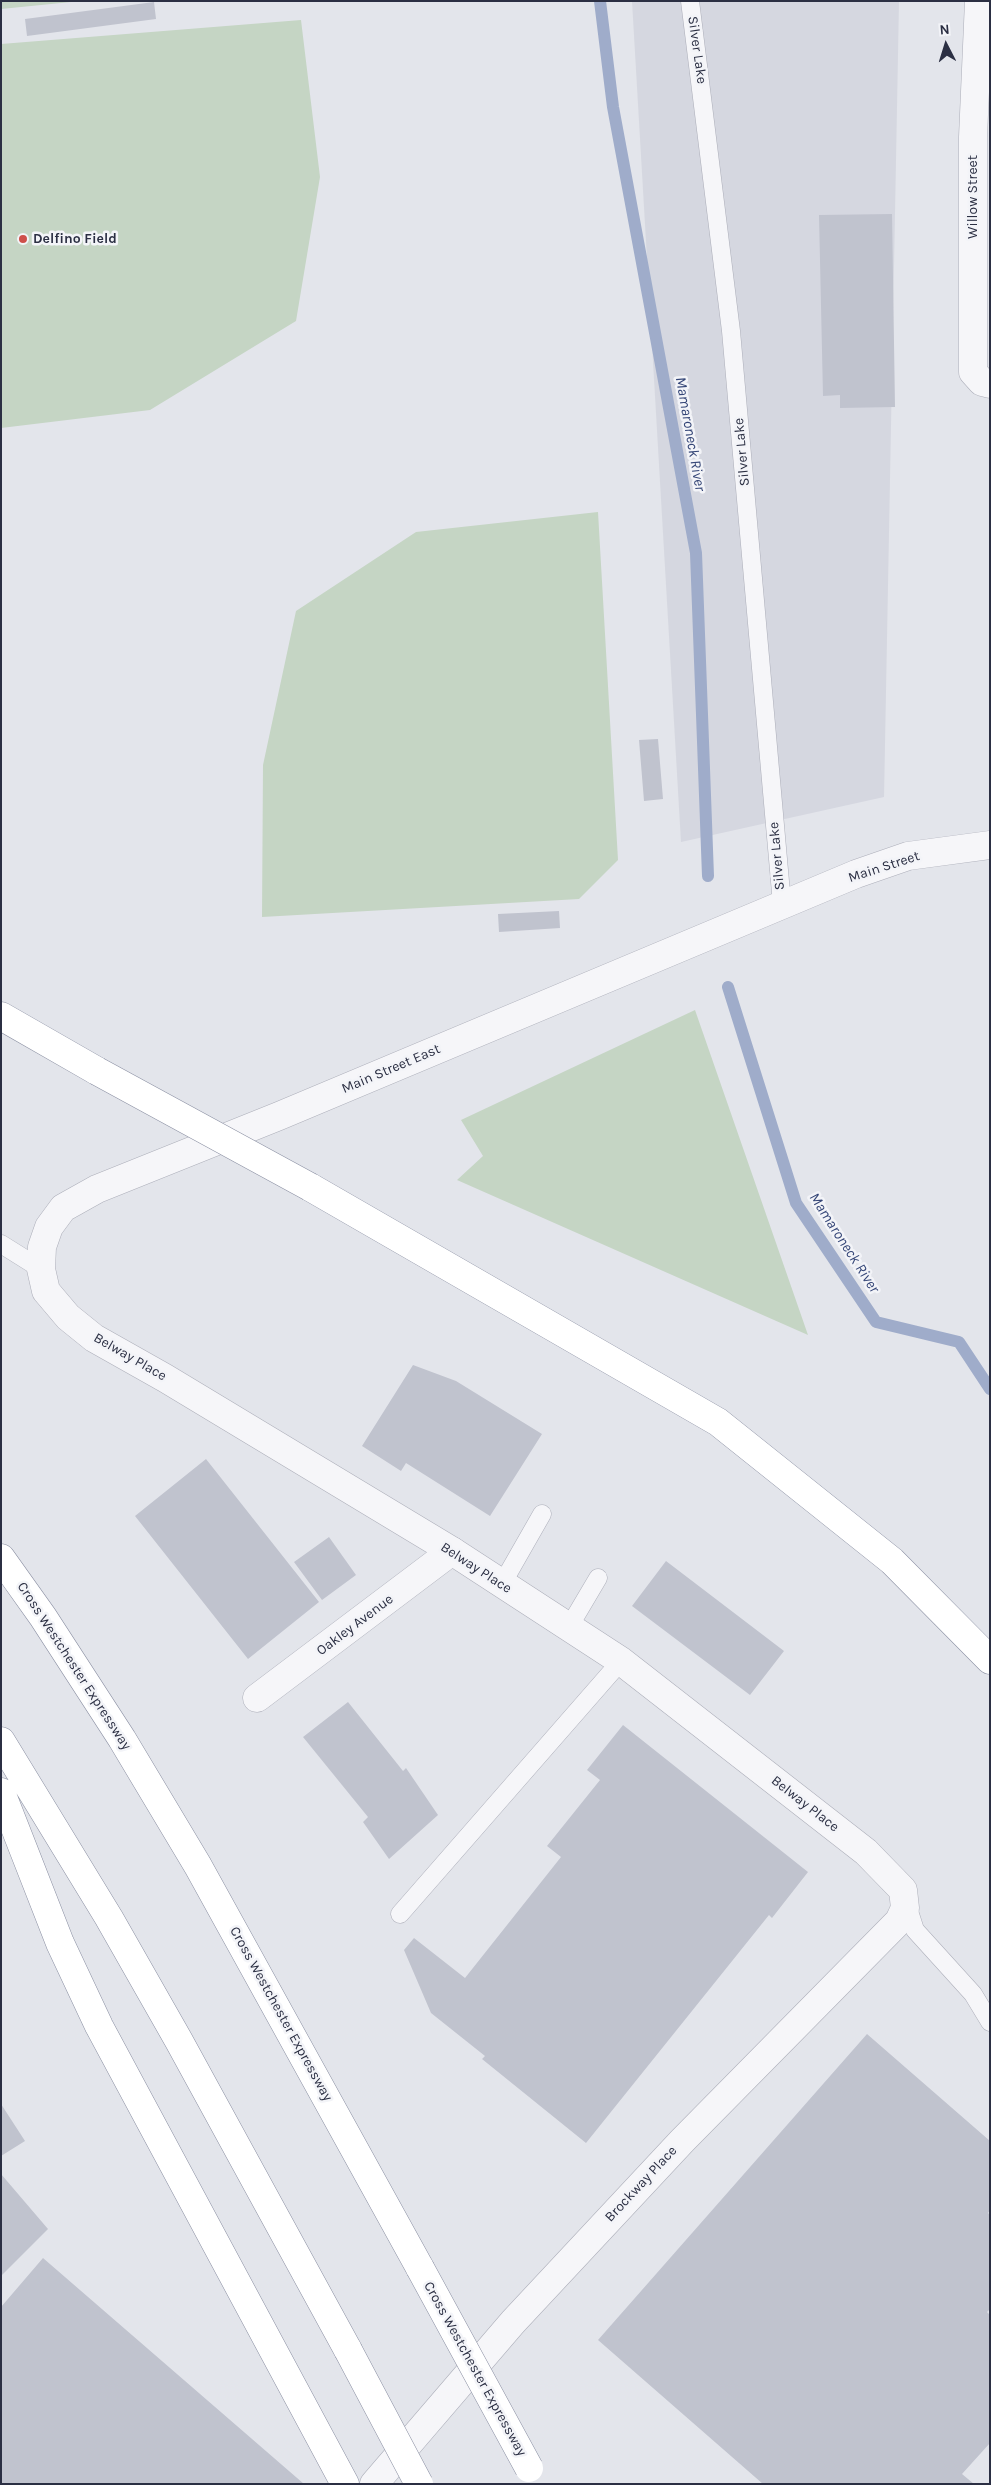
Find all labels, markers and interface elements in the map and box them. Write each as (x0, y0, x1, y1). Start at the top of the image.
street label: Silver Lake (684, 15, 710, 85)
north arrow (921, 20, 971, 70)
text: N (939, 21, 950, 38)
street label: Willow Street (965, 155, 981, 239)
place label: Delfino Field (33, 231, 117, 247)
marker: Delfino Field (17, 233, 29, 245)
water label: Mamaroneck River (671, 375, 709, 493)
street label: Silver Lake (731, 417, 753, 487)
street label: Silver Lake (766, 821, 788, 891)
street label: Main Street (846, 848, 922, 886)
street label: Main Street East (339, 1041, 443, 1097)
water label: Mamaroneck River (805, 1190, 883, 1296)
street label: Belway Place (91, 1329, 169, 1385)
street label: Belway Place (437, 1539, 515, 1597)
street label: Cross Westchester Expressway (13, 1579, 135, 1753)
street label: Oakley Avenue (313, 1591, 397, 1659)
street label: Belway Place (768, 1772, 842, 1836)
street label: Cross Westchester Expressway (226, 1924, 336, 2104)
street label: Brockway Place (601, 2142, 681, 2226)
street label: Cross Westchester Expressway (420, 2279, 530, 2459)

